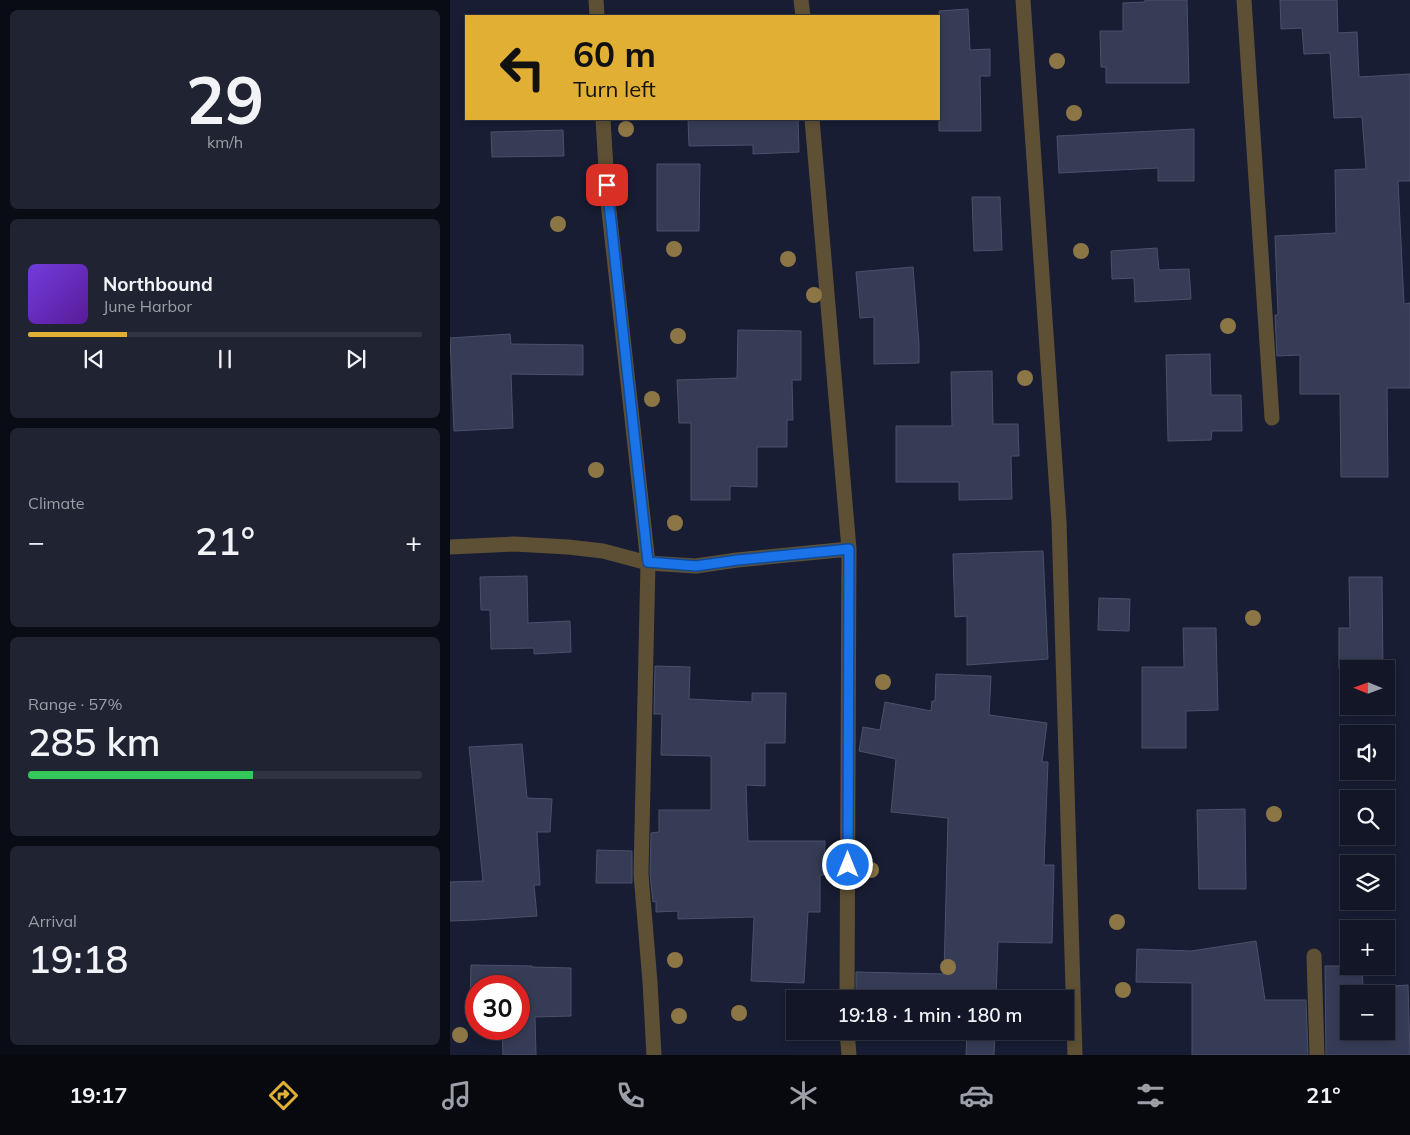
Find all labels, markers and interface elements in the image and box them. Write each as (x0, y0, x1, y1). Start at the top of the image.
text: 60 m (573, 32, 656, 76)
icon: left (490, 35, 555, 100)
text: 29 (186, 59, 264, 140)
text: Turn left (573, 75, 656, 103)
text: km/h (207, 132, 243, 152)
pin (586, 164, 628, 206)
icon: arrive (593, 171, 621, 199)
text: Northbound (103, 272, 213, 296)
text: June Harbor (103, 296, 192, 316)
icon: previous (80, 345, 108, 373)
icon: pause (211, 345, 239, 373)
icon: next (342, 345, 370, 373)
text: Climate (28, 493, 84, 513)
text: 21° (195, 517, 255, 565)
text: − (28, 524, 45, 559)
text: + (405, 524, 422, 559)
north arrow (1340, 660, 1395, 715)
map controls (1340, 660, 1395, 1040)
text: Range · 57% (28, 694, 123, 714)
text: 285 km (28, 718, 161, 766)
button: sound (1340, 725, 1395, 780)
button: search (1340, 790, 1395, 845)
position arrow (821, 838, 873, 890)
button: layers (1340, 855, 1395, 910)
text: Arrival (28, 911, 77, 931)
button: + (1340, 920, 1395, 975)
text: 19:18 (28, 935, 128, 983)
speed limit sign: 30 (465, 975, 530, 1040)
button: − (1340, 985, 1395, 1040)
text: 19:18 · 1 min · 180 m (837, 1003, 1023, 1027)
icon: directions (266, 1078, 301, 1113)
icon: music (439, 1078, 474, 1113)
icon: phone (613, 1078, 648, 1113)
icon: climate (786, 1078, 821, 1113)
icon: car (959, 1078, 994, 1113)
icon: filters (1133, 1078, 1168, 1113)
text: 19:17 (69, 1081, 127, 1109)
text: 21° (1306, 1081, 1341, 1109)

